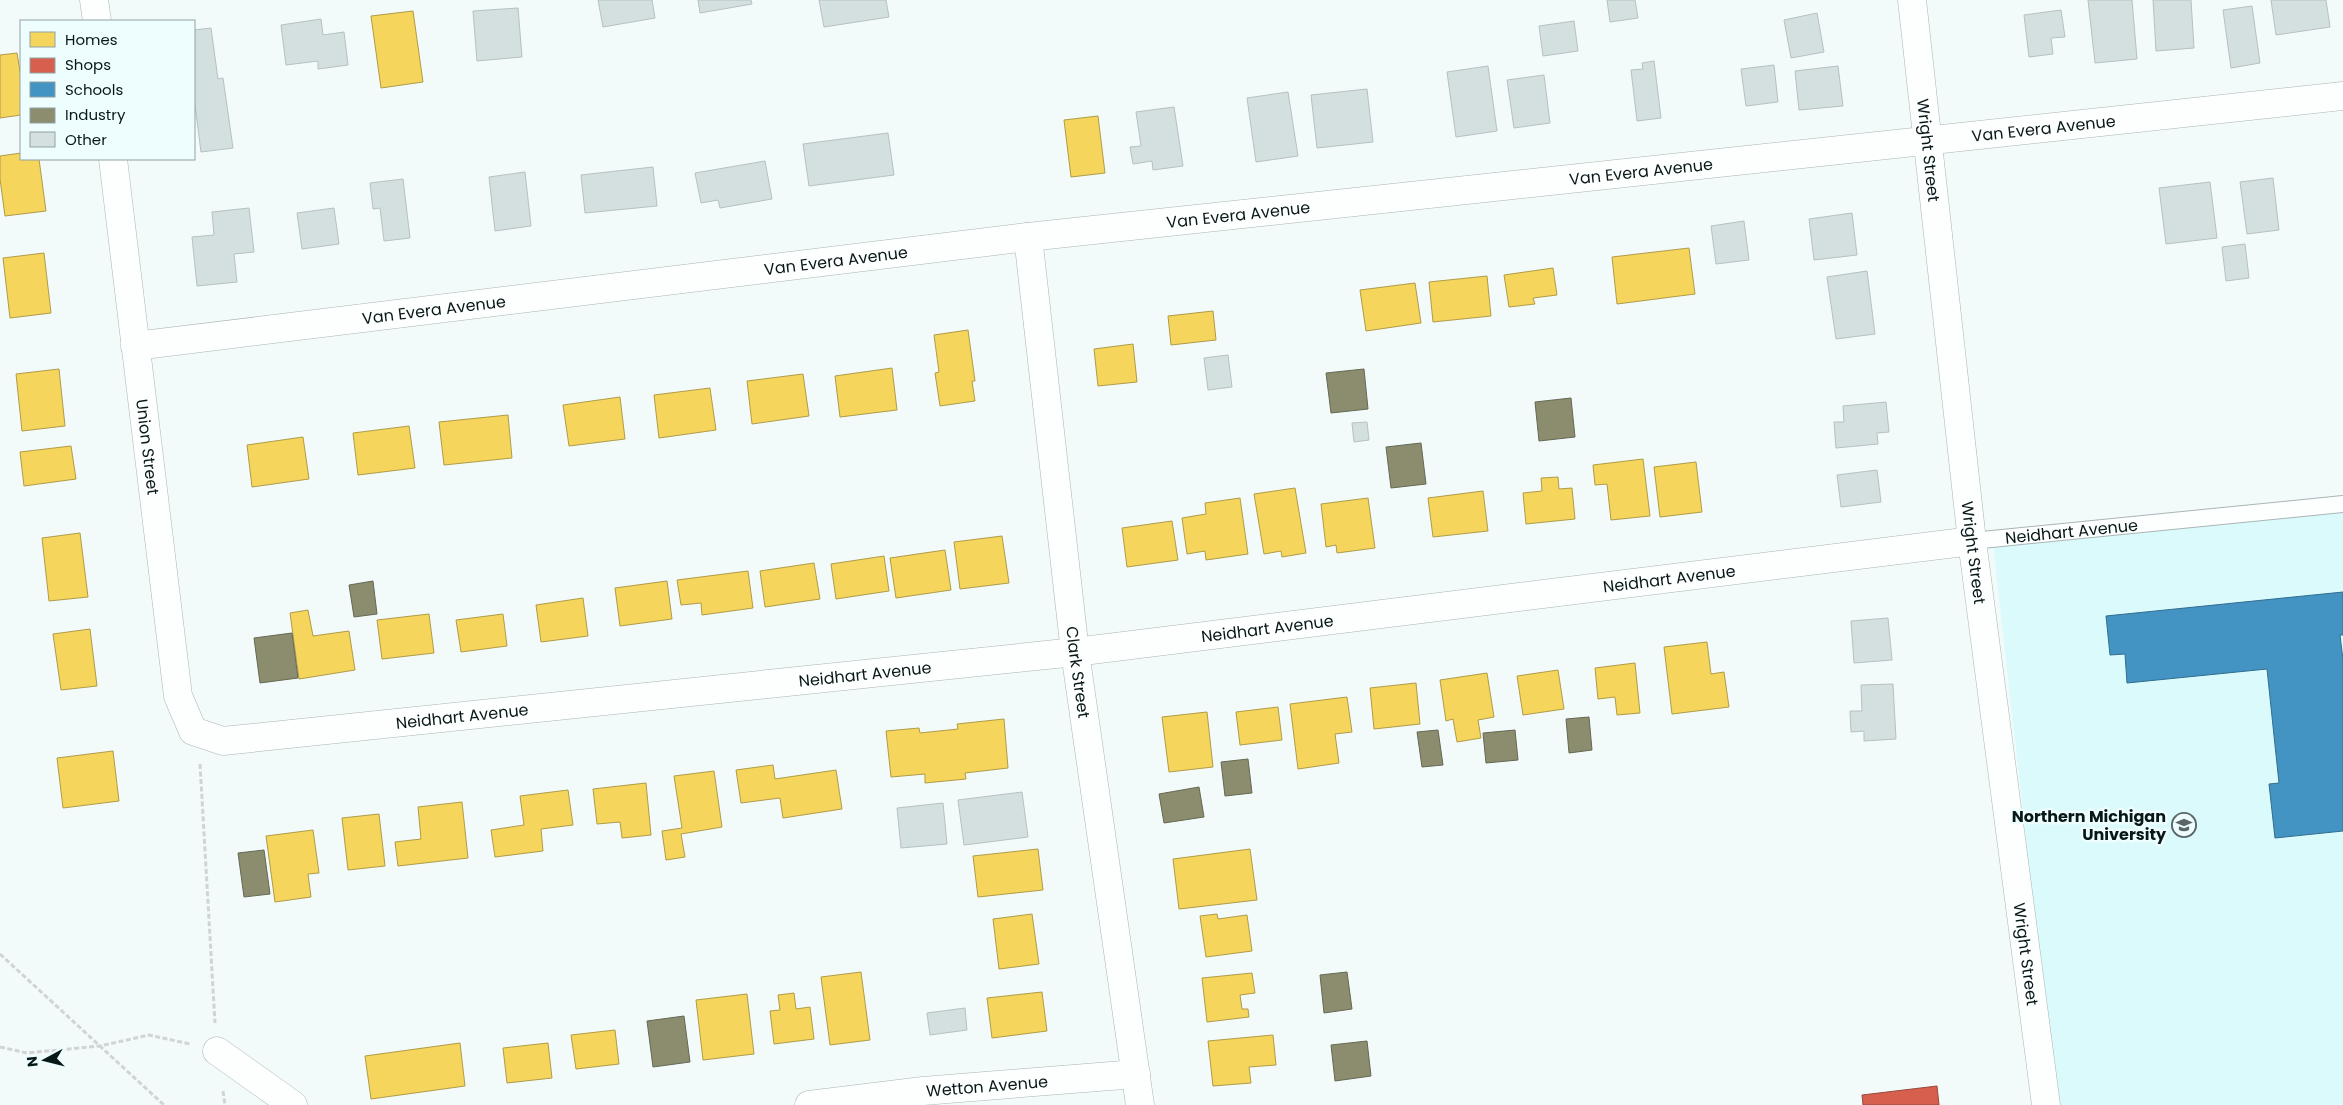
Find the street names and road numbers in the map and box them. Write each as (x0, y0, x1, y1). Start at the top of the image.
street label: Wright Street (1912, 97, 1946, 203)
street label: Van Evera Avenue (1970, 109, 2117, 147)
street label: Van Evera Avenue (1568, 152, 1714, 190)
street label: Van Evera Avenue (1165, 195, 1311, 234)
street label: Van Evera Avenue (763, 240, 909, 281)
street label: Van Evera Avenue (361, 289, 507, 330)
street label: Union Street (131, 398, 165, 496)
street label: Wright Street (1956, 500, 1992, 606)
street label: Neidhart Avenue (2004, 513, 2139, 549)
street label: Neidhart Avenue (1602, 559, 1737, 598)
street label: Neidhart Avenue (1200, 609, 1335, 648)
street label: Clark Street (1061, 625, 1096, 720)
street label: Neidhart Avenue (797, 656, 932, 692)
street label: Neidhart Avenue (395, 698, 530, 734)
street label: Wright Street (2008, 901, 2044, 1007)
street label: Wetton Avenue (925, 1070, 1049, 1102)

